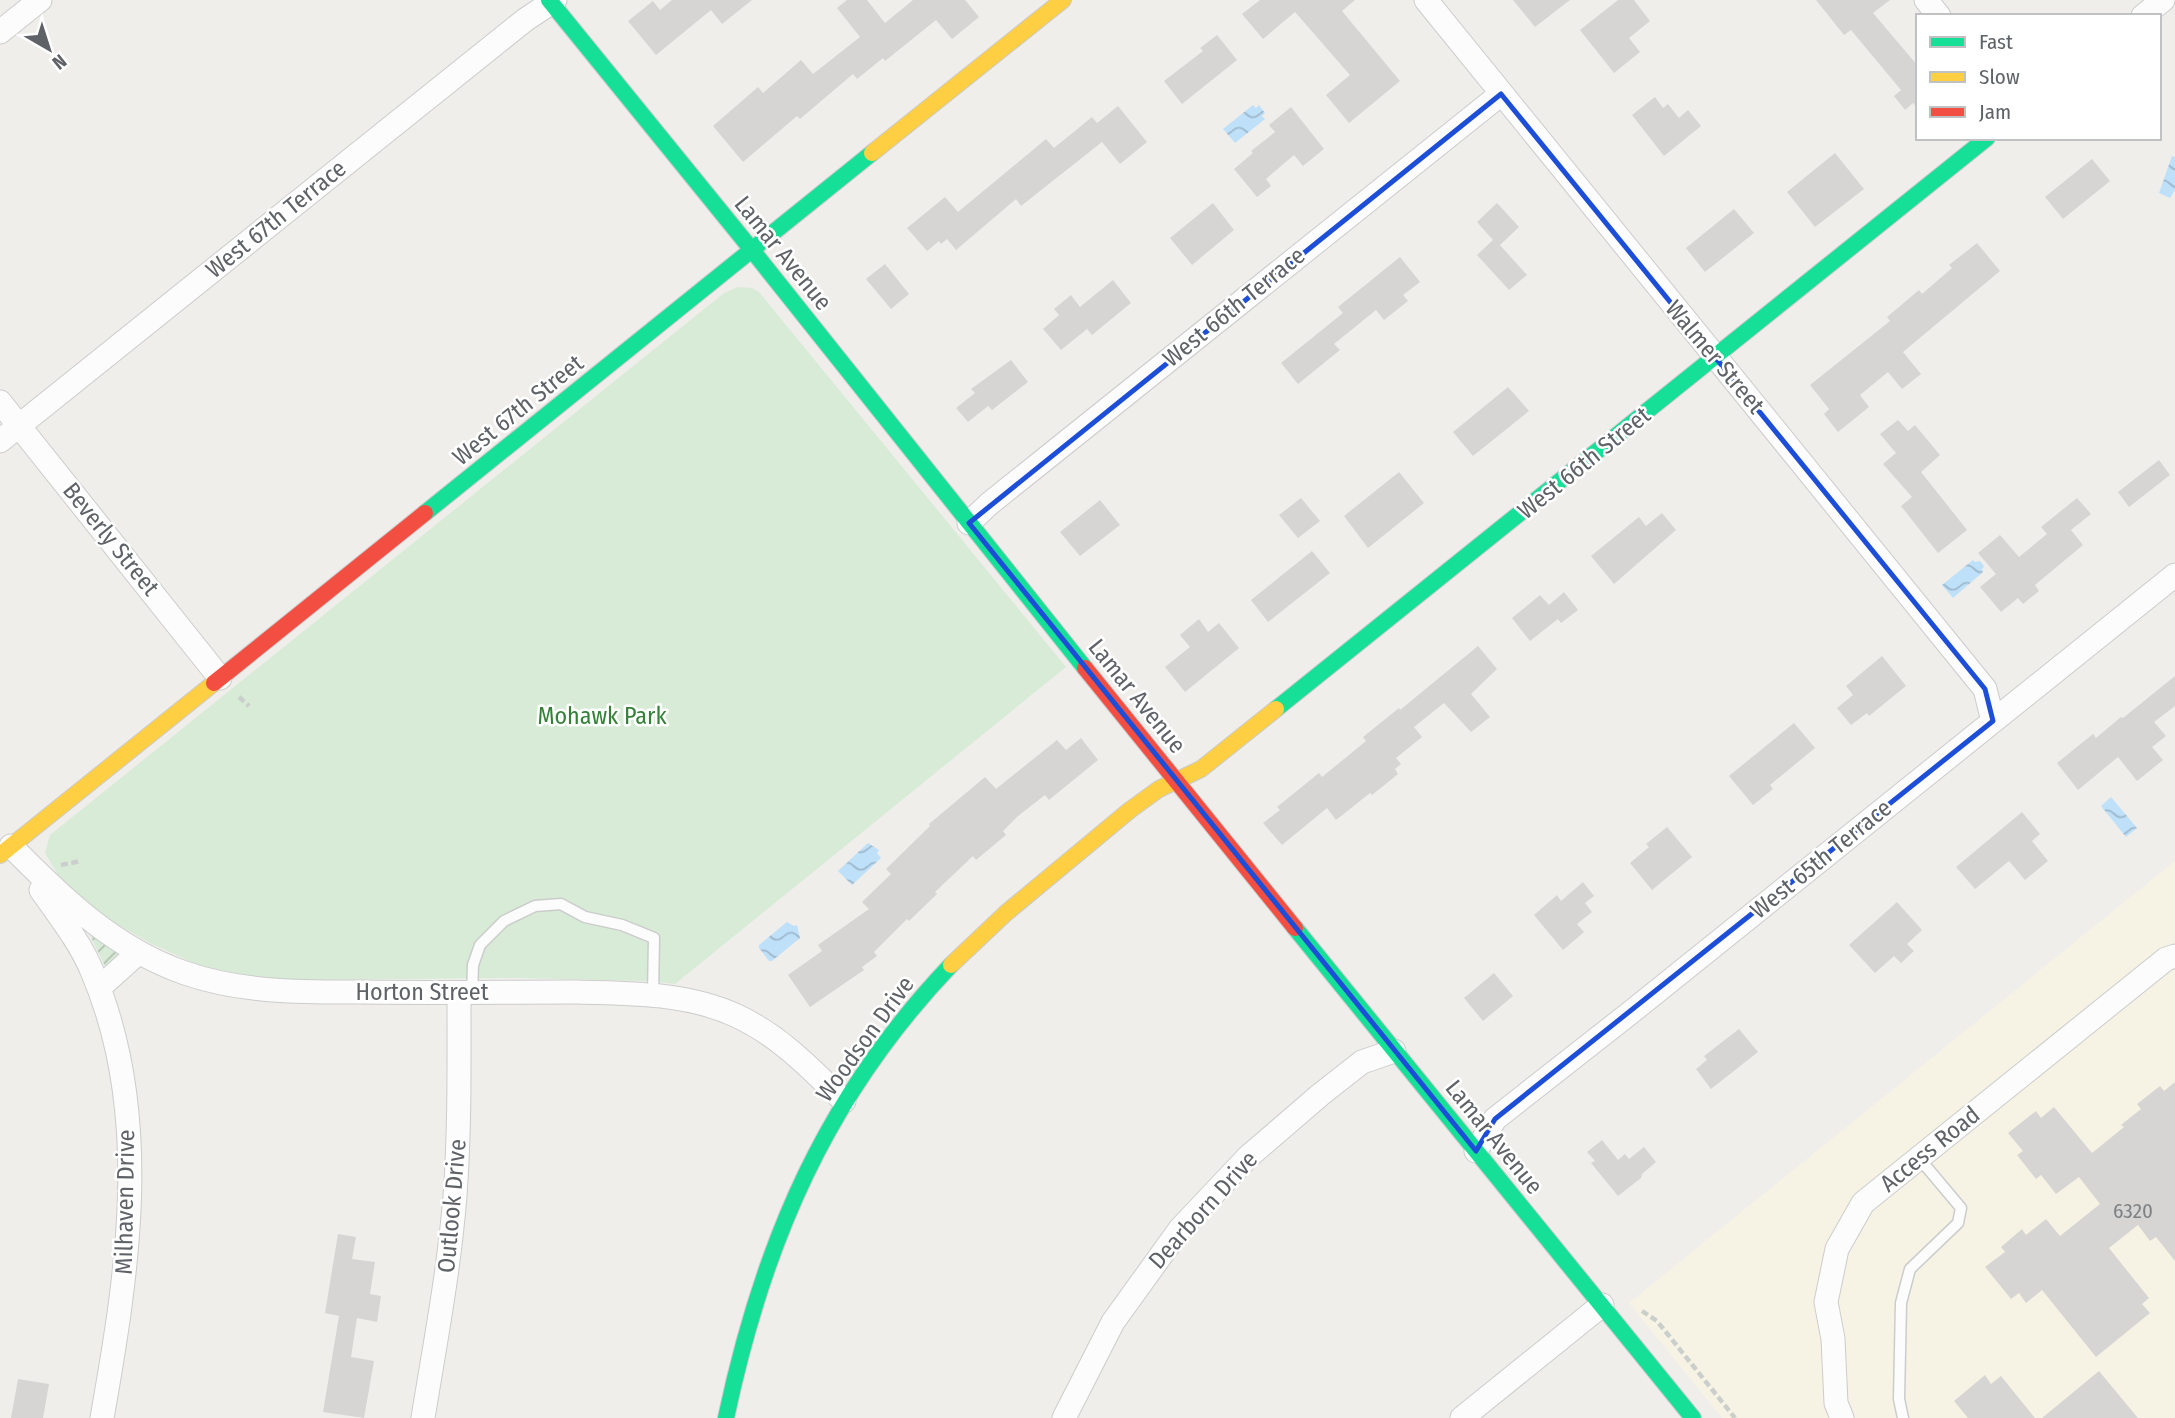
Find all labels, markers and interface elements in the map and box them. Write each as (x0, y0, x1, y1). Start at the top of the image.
north arrow (14, 14, 84, 84)
legend (1916, 14, 2161, 140)
text: Fast (1979, 29, 2013, 55)
text: N (48, 49, 71, 74)
text: Slow (1979, 64, 2020, 90)
text: Jam (1979, 99, 2011, 125)
street label: West 67th Terrace (200, 154, 352, 284)
street label: Lamar Avenue (729, 190, 837, 316)
street label: West 66th Terrace (1157, 241, 1311, 373)
street label: Walmer Street (1660, 295, 1770, 419)
street label: West 67th Street (447, 349, 589, 471)
street label: West 66th Street (1512, 401, 1656, 525)
street label: Beverly Street (57, 477, 165, 601)
street label: Lamar Avenue (1083, 633, 1191, 759)
park label: Mohawk Park (537, 702, 667, 730)
street label: West 65th Terrace (1745, 794, 1897, 924)
street label: Woodson Drive (810, 971, 920, 1107)
street label: Horton Street (356, 978, 489, 1006)
street label: Lamar Avenue (1440, 1074, 1548, 1200)
street label: Access Road (1875, 1100, 1985, 1198)
street label: Milhaven Drive (110, 1129, 140, 1275)
street label: Outlook Drive (432, 1138, 472, 1274)
street label: Dearborn Drive (1143, 1145, 1263, 1275)
house number: 6320 (2113, 1198, 2153, 1224)

